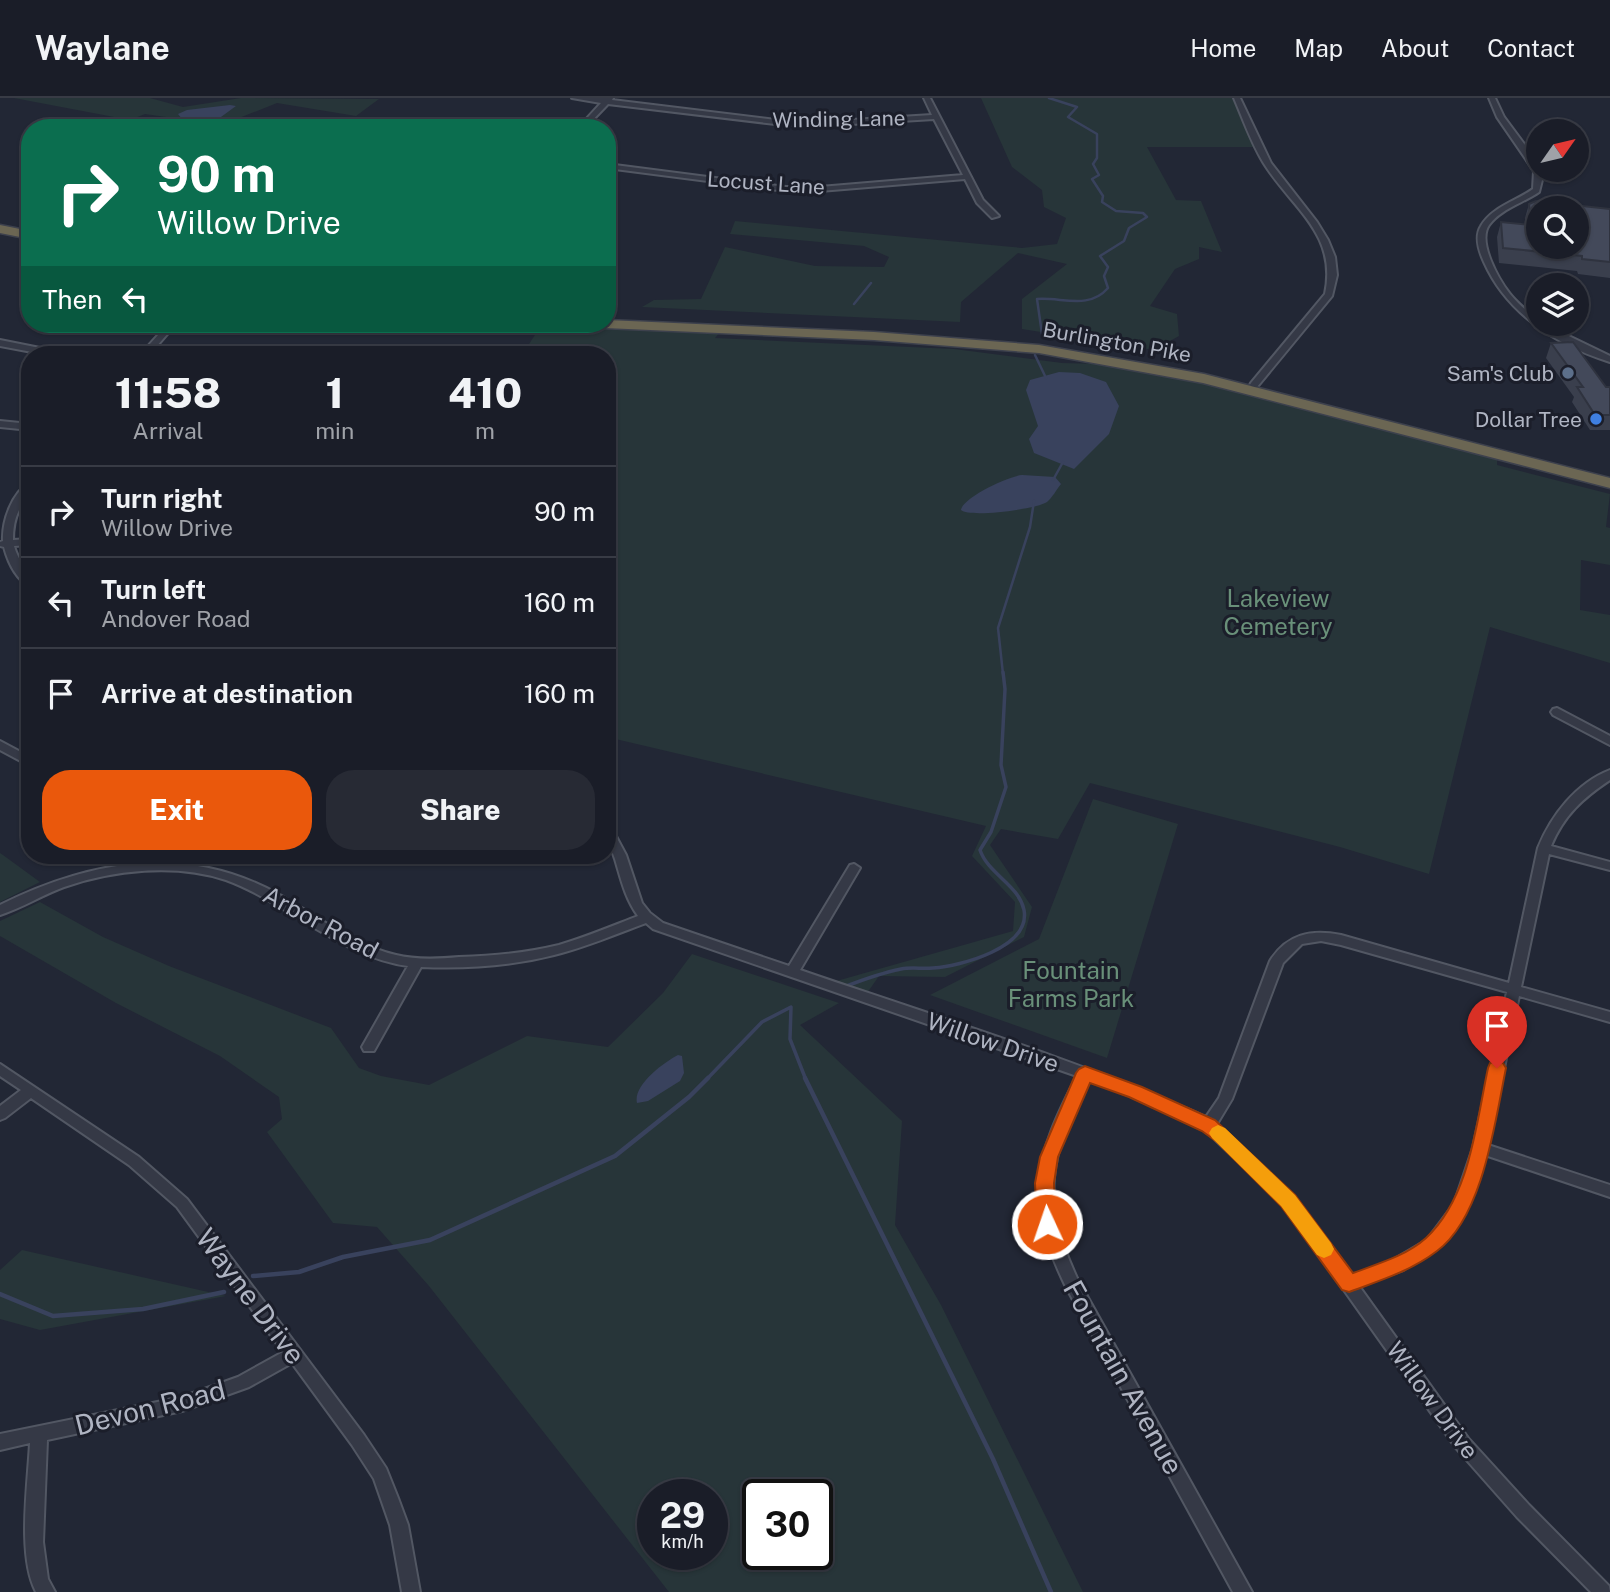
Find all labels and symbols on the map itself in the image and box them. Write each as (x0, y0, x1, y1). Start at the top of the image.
street label: Winding Lane (772, 105, 906, 133)
north arrow (1526, 119, 1589, 182)
street label: Locust Lane (706, 166, 826, 200)
street label: Burlington Pike (1041, 317, 1193, 367)
place label: Sam's Club (1447, 361, 1554, 386)
marker: Sam's Club (1560, 365, 1576, 381)
place label: Dollar Tree (1475, 407, 1582, 432)
marker: Dollar Tree (1588, 411, 1604, 427)
park label: Lakeview Cemetery (1223, 584, 1333, 640)
street label: Arbor Road (259, 880, 383, 964)
park label: Fountain Farms Park (1008, 956, 1134, 1012)
pin (1467, 996, 1527, 1068)
street label: Willow Drive (923, 1006, 1063, 1078)
position arrow (1010, 1187, 1084, 1261)
street label: Wayne Drive (189, 1222, 313, 1370)
street label: Fountain Avenue (1057, 1274, 1191, 1480)
street label: Willow Drive (1381, 1336, 1485, 1464)
street label: Devon Road (71, 1372, 229, 1442)
speed limit sign: 30 (742, 1479, 833, 1570)

